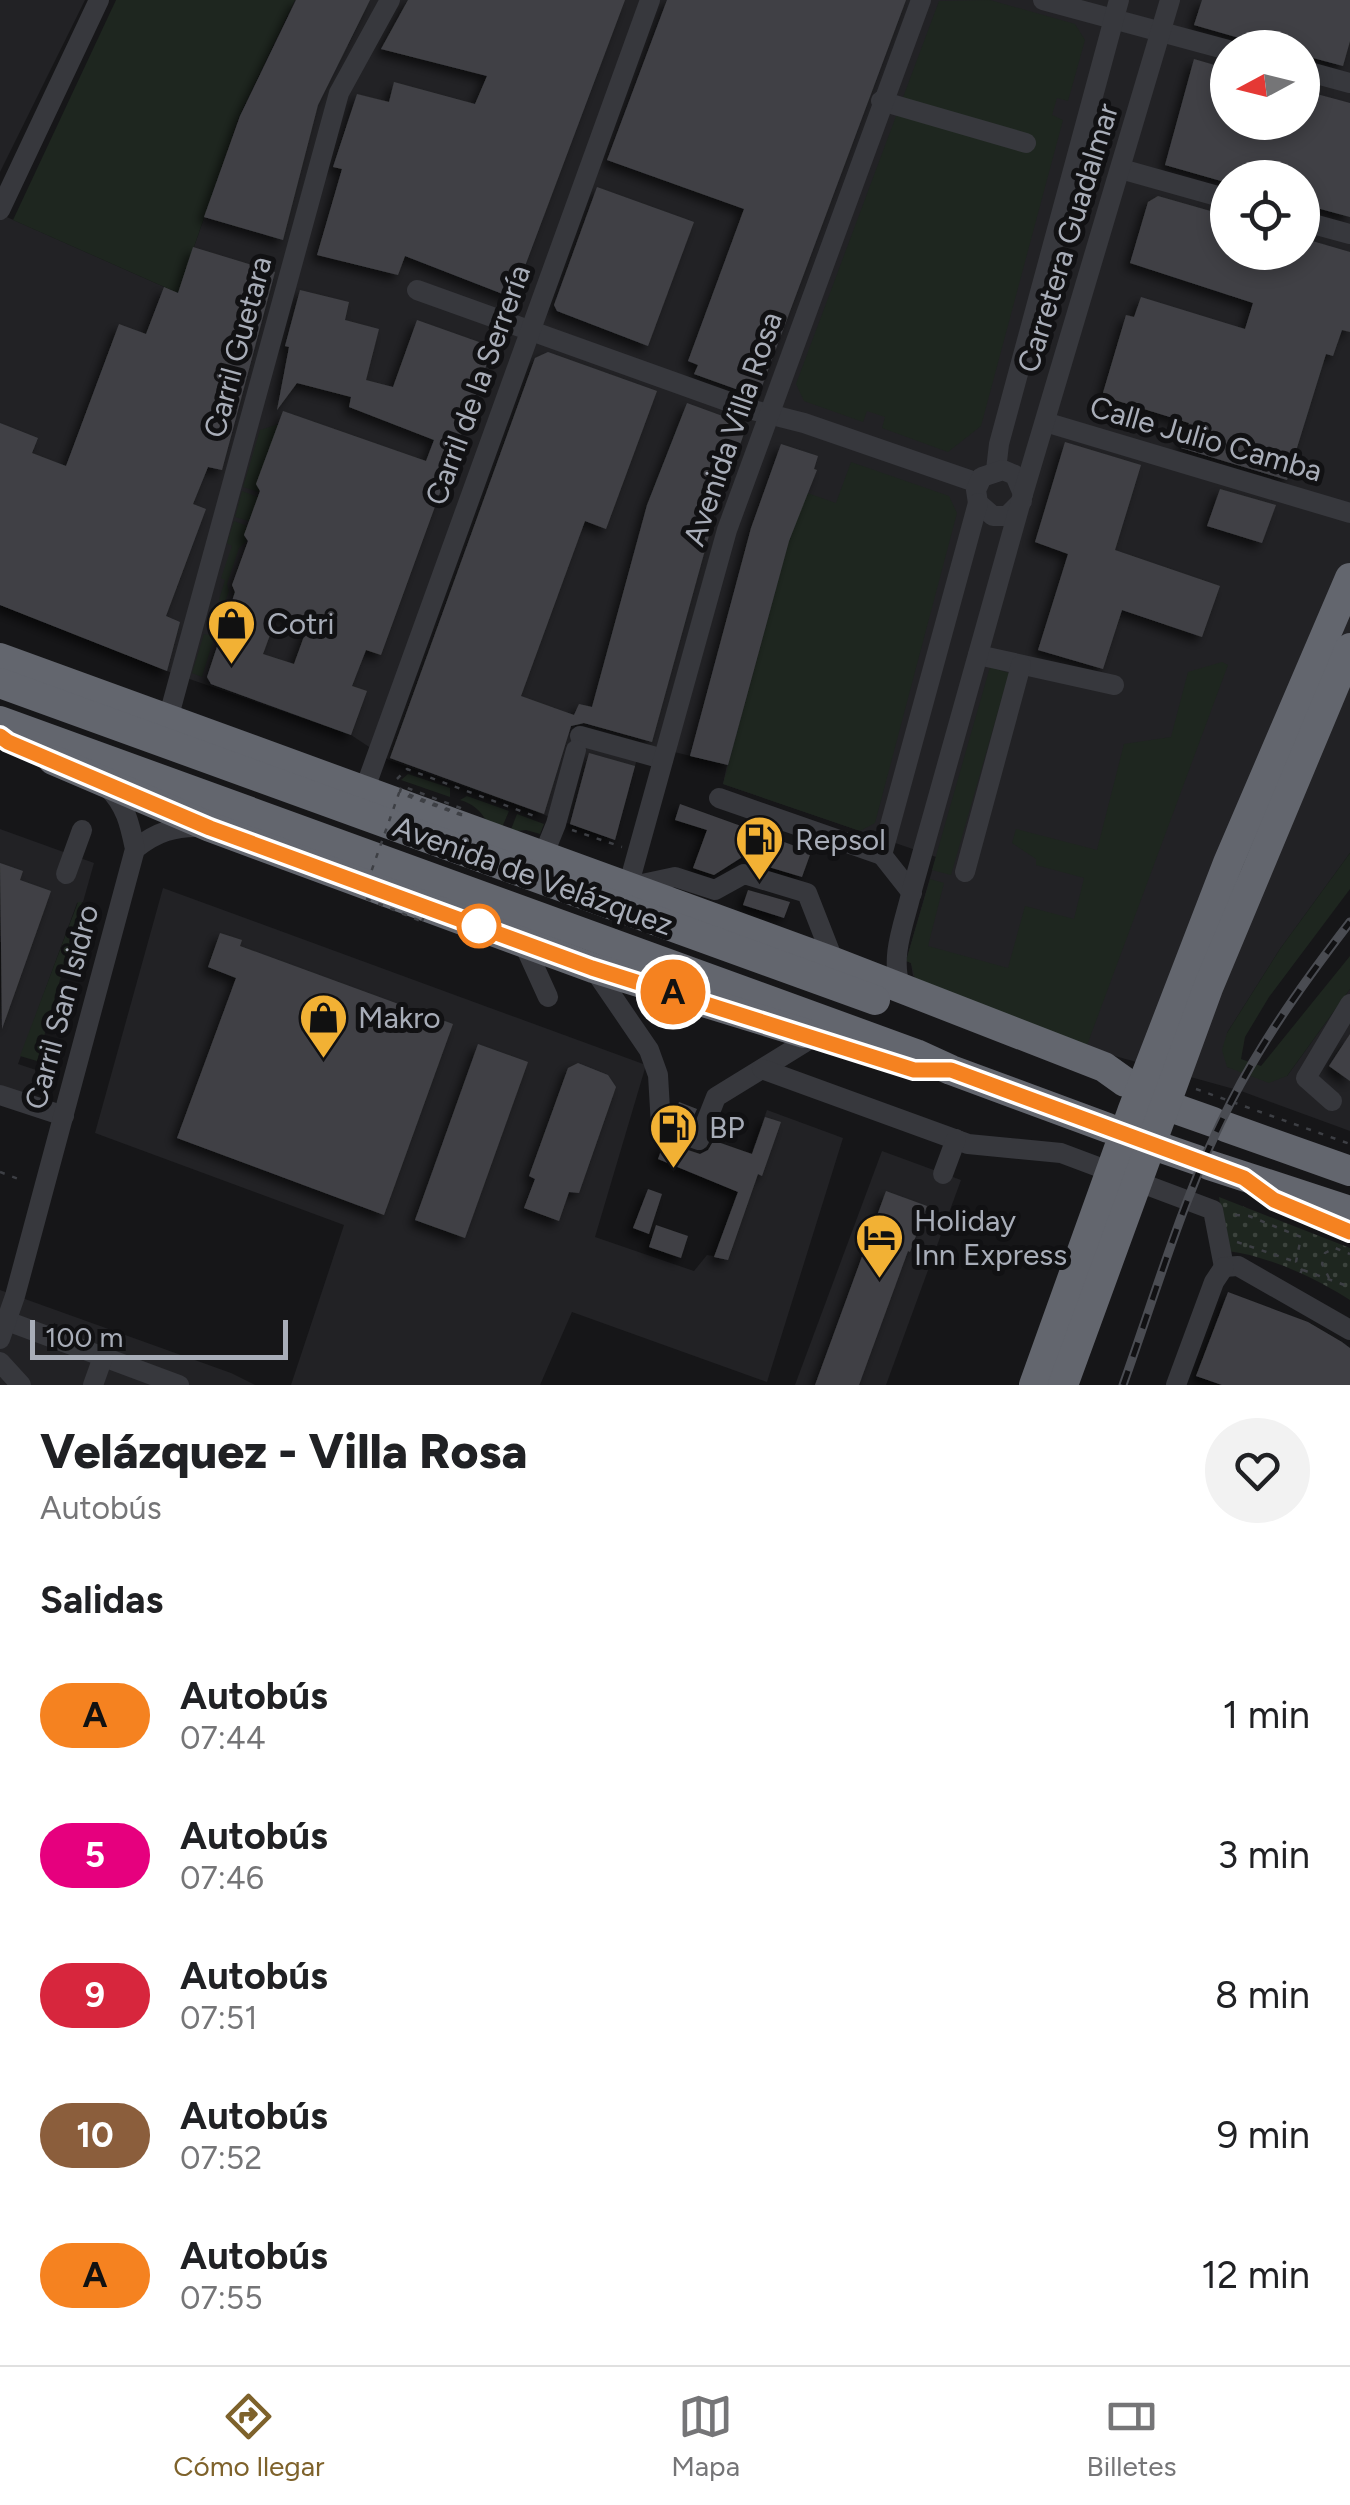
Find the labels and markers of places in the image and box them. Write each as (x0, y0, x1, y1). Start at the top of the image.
shop icon: Cotri (206, 598, 258, 666)
place label: Cotri (267, 605, 334, 642)
fuel station icon: Repsol (734, 814, 786, 882)
place label: Repsol (795, 821, 886, 858)
unlabelled marker (458, 905, 500, 947)
shop icon: Makro (297, 992, 349, 1060)
place label: Makro (358, 999, 441, 1036)
fuel station icon: BP (648, 1102, 700, 1170)
place label: BP (709, 1109, 745, 1146)
place label: Holiday Inn Express (914, 1202, 1067, 1273)
hotel icon: Holiday Inn Express (853, 1212, 905, 1280)

